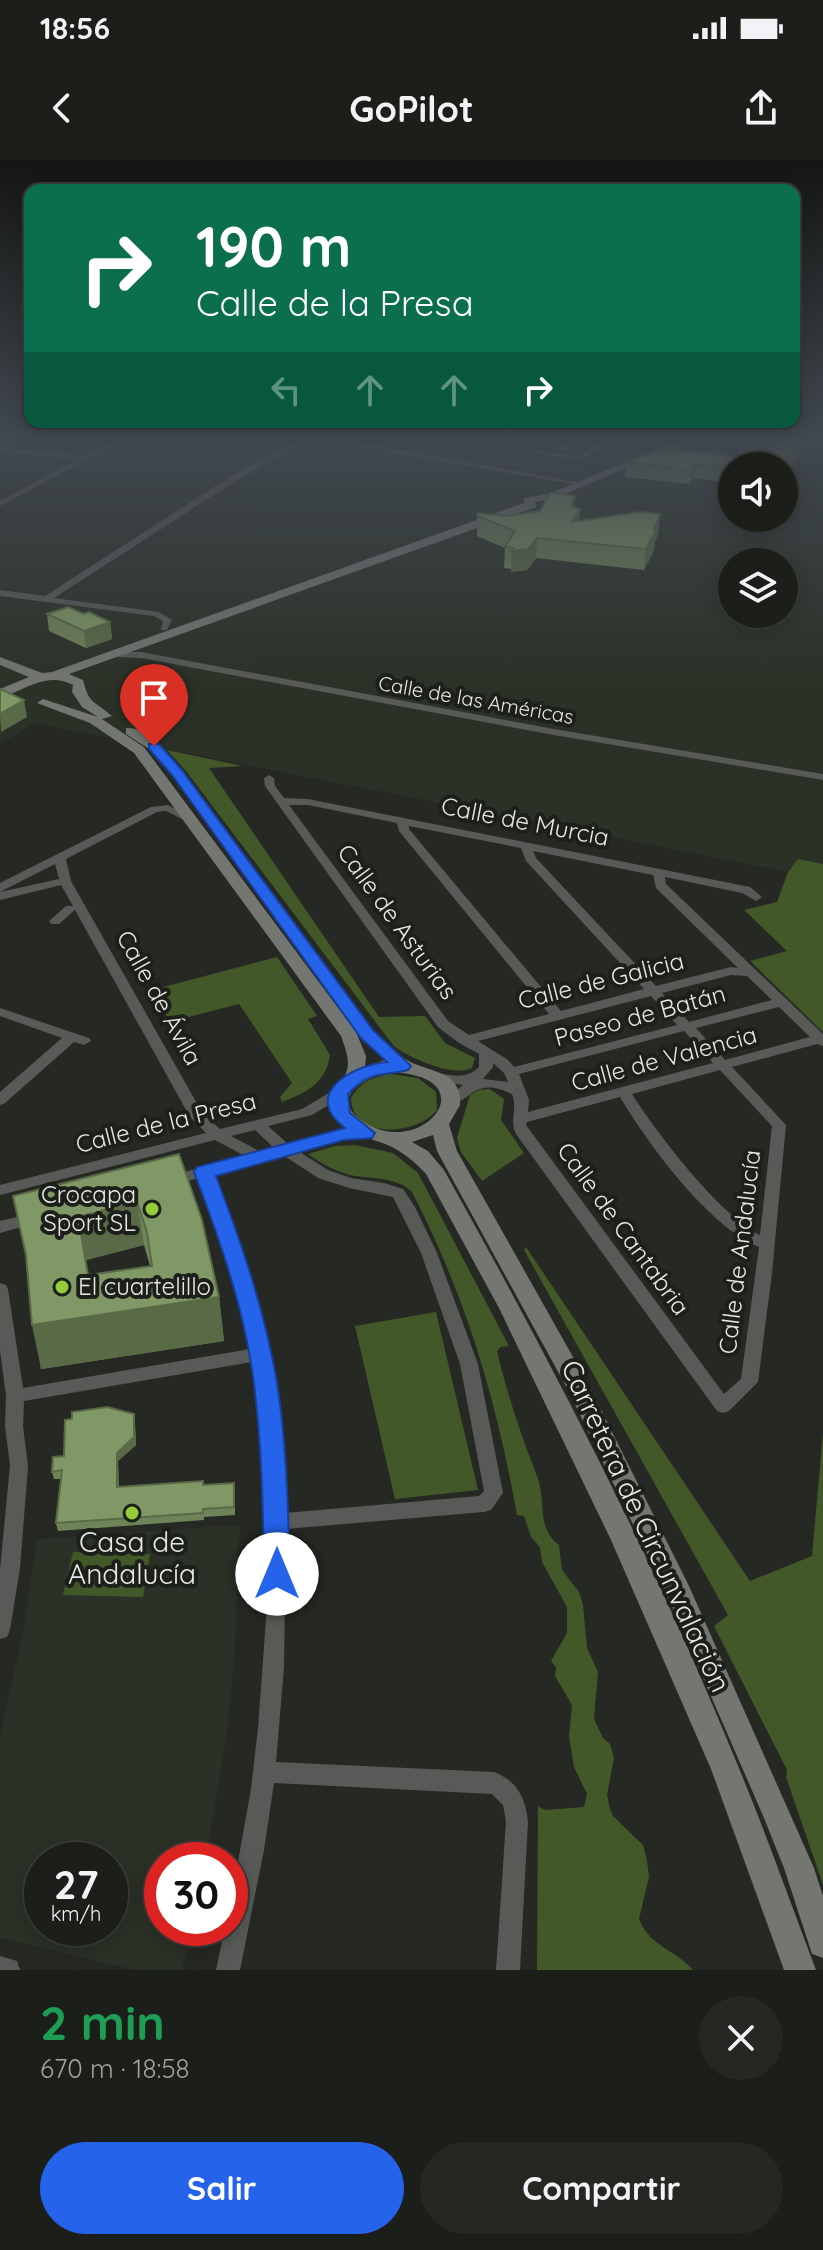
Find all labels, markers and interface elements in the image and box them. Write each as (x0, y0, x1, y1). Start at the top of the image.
text: 18:56 (40, 9, 110, 47)
icon: back (40, 86, 84, 130)
text: GoPilot (349, 86, 474, 131)
icon: share (739, 86, 783, 130)
text: 190 m (196, 211, 351, 281)
icon: right (64, 216, 168, 320)
text: Calle de la Presa (196, 280, 473, 325)
icon: left (264, 368, 308, 412)
icon: ahead (348, 368, 392, 412)
icon: ahead (432, 368, 476, 412)
icon: right (516, 368, 560, 412)
map controls (718, 452, 798, 628)
button: sound (718, 452, 798, 532)
button: layers (718, 548, 798, 628)
pin (120, 664, 188, 746)
street label: Calle de las Américas (377, 670, 576, 729)
icon: arrive (132, 676, 176, 720)
street label: Calle de Murcia (439, 790, 612, 852)
street label: Calle de Asturias (331, 838, 464, 1005)
street label: Calle de Ávila (111, 925, 209, 1070)
street label: Calle de Galicia (515, 945, 687, 1015)
street label: Paseo de Batán (551, 978, 729, 1052)
street label: Calle de Valencia (568, 1019, 760, 1097)
street label: Calle de la Presa (72, 1085, 259, 1159)
street label: Calle de Cantabria (551, 1136, 696, 1321)
street label: Calle de Andalucía (712, 1148, 766, 1356)
place label: Crocapa Sport SL (41, 1179, 136, 1237)
marker: Crocapa Sport SL (143, 1200, 161, 1218)
place label: El cuartelillo (78, 1271, 211, 1301)
marker: El cuartelillo (53, 1278, 71, 1296)
street label: Carretera de Circunvalación (554, 1354, 739, 1697)
marker: Casa de Andalucía (123, 1504, 141, 1522)
place label: Casa de Andalucía (68, 1524, 196, 1591)
position arrow (235, 1532, 319, 1616)
speed limit sign: 30 (144, 1842, 248, 1946)
text: 27 (54, 1859, 98, 1909)
text: km/h (51, 1901, 101, 1926)
text: 2 min (40, 1992, 165, 2052)
button: close (699, 1996, 783, 2080)
text: 670 m · 18:58 (40, 2052, 190, 2085)
button: Salir (40, 2142, 404, 2234)
button: Compartir (420, 2142, 783, 2234)

